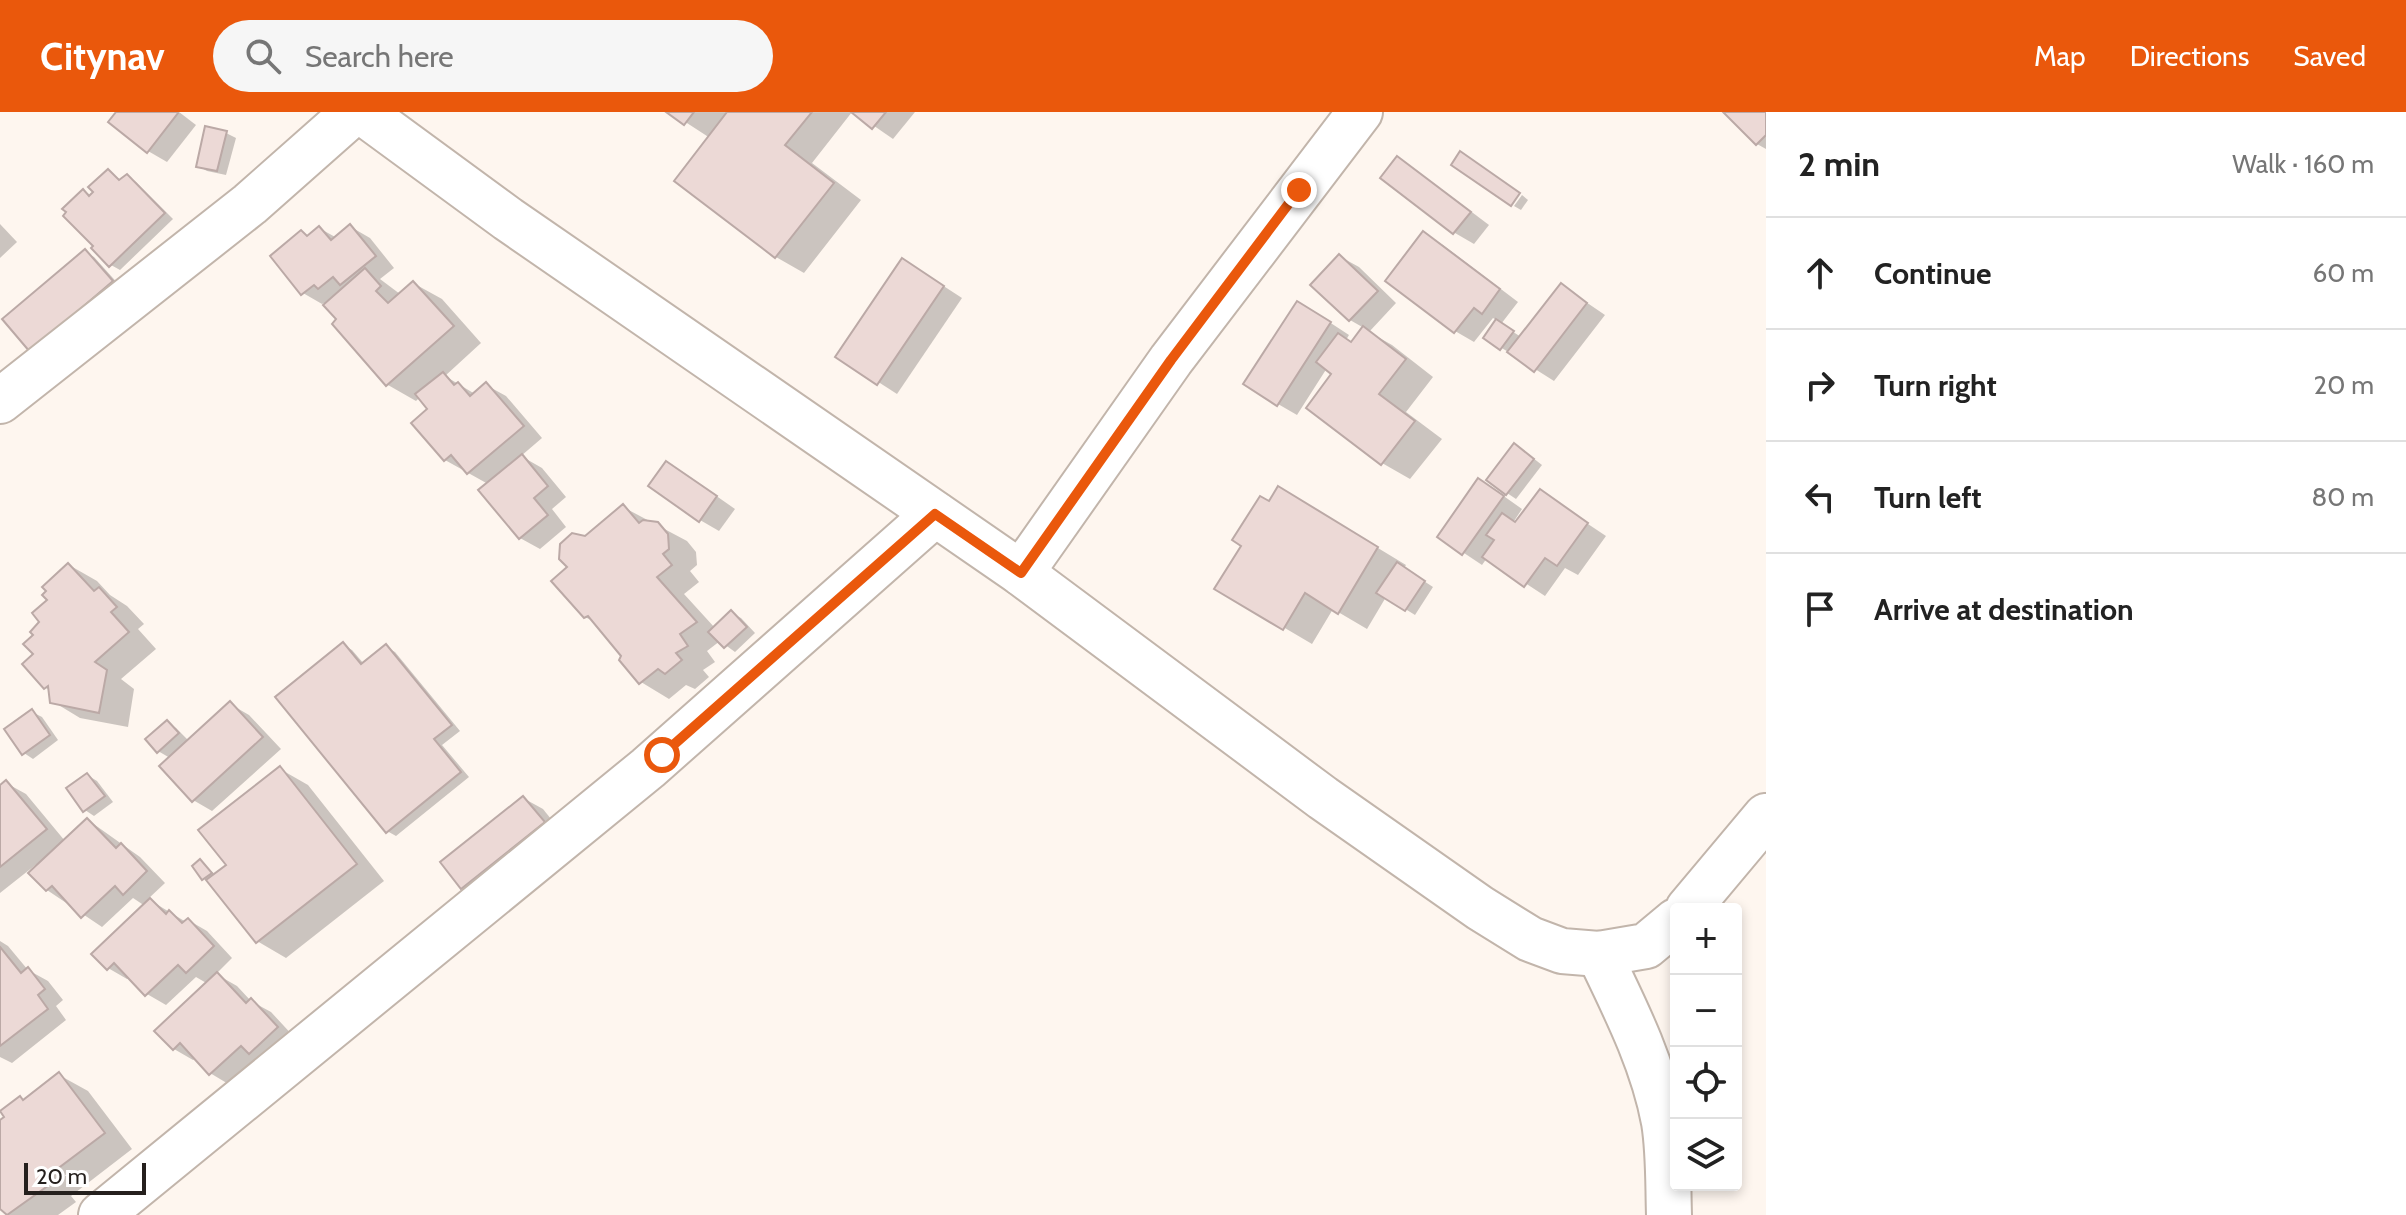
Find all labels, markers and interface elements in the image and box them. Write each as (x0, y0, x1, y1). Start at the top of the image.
search box (213, 20, 773, 92)
text: Citynav (40, 33, 165, 80)
icon: search (241, 34, 285, 78)
text: Search here (305, 38, 454, 75)
text: Map (2034, 39, 2086, 73)
text: Directions (2130, 39, 2249, 73)
text: Saved (2293, 39, 2366, 73)
text: 2 min (1798, 143, 1880, 185)
text: Walk · 160 m (2232, 148, 2374, 180)
route end (1281, 172, 1317, 208)
icon: ahead (1798, 251, 1842, 295)
text: Continue (1874, 255, 1991, 292)
text: 60 m (2312, 257, 2374, 289)
icon: right (1798, 363, 1842, 407)
text: Turn right (1874, 367, 1997, 404)
text: 20 m (2314, 369, 2374, 401)
icon: left (1798, 475, 1842, 519)
text: Turn left (1874, 479, 1982, 516)
text: 80 m (2311, 481, 2374, 513)
icon: arrive (1798, 587, 1842, 631)
text: Arrive at destination (1874, 591, 2134, 628)
route start (644, 737, 680, 773)
map controls (1670, 903, 1742, 1191)
button: + (1670, 903, 1742, 975)
button: − (1670, 975, 1742, 1047)
button: locate (1670, 1047, 1742, 1119)
button: layers (1670, 1119, 1742, 1191)
scale bar (24, 1159, 146, 1195)
text: 20 m (36, 1163, 87, 1190)

